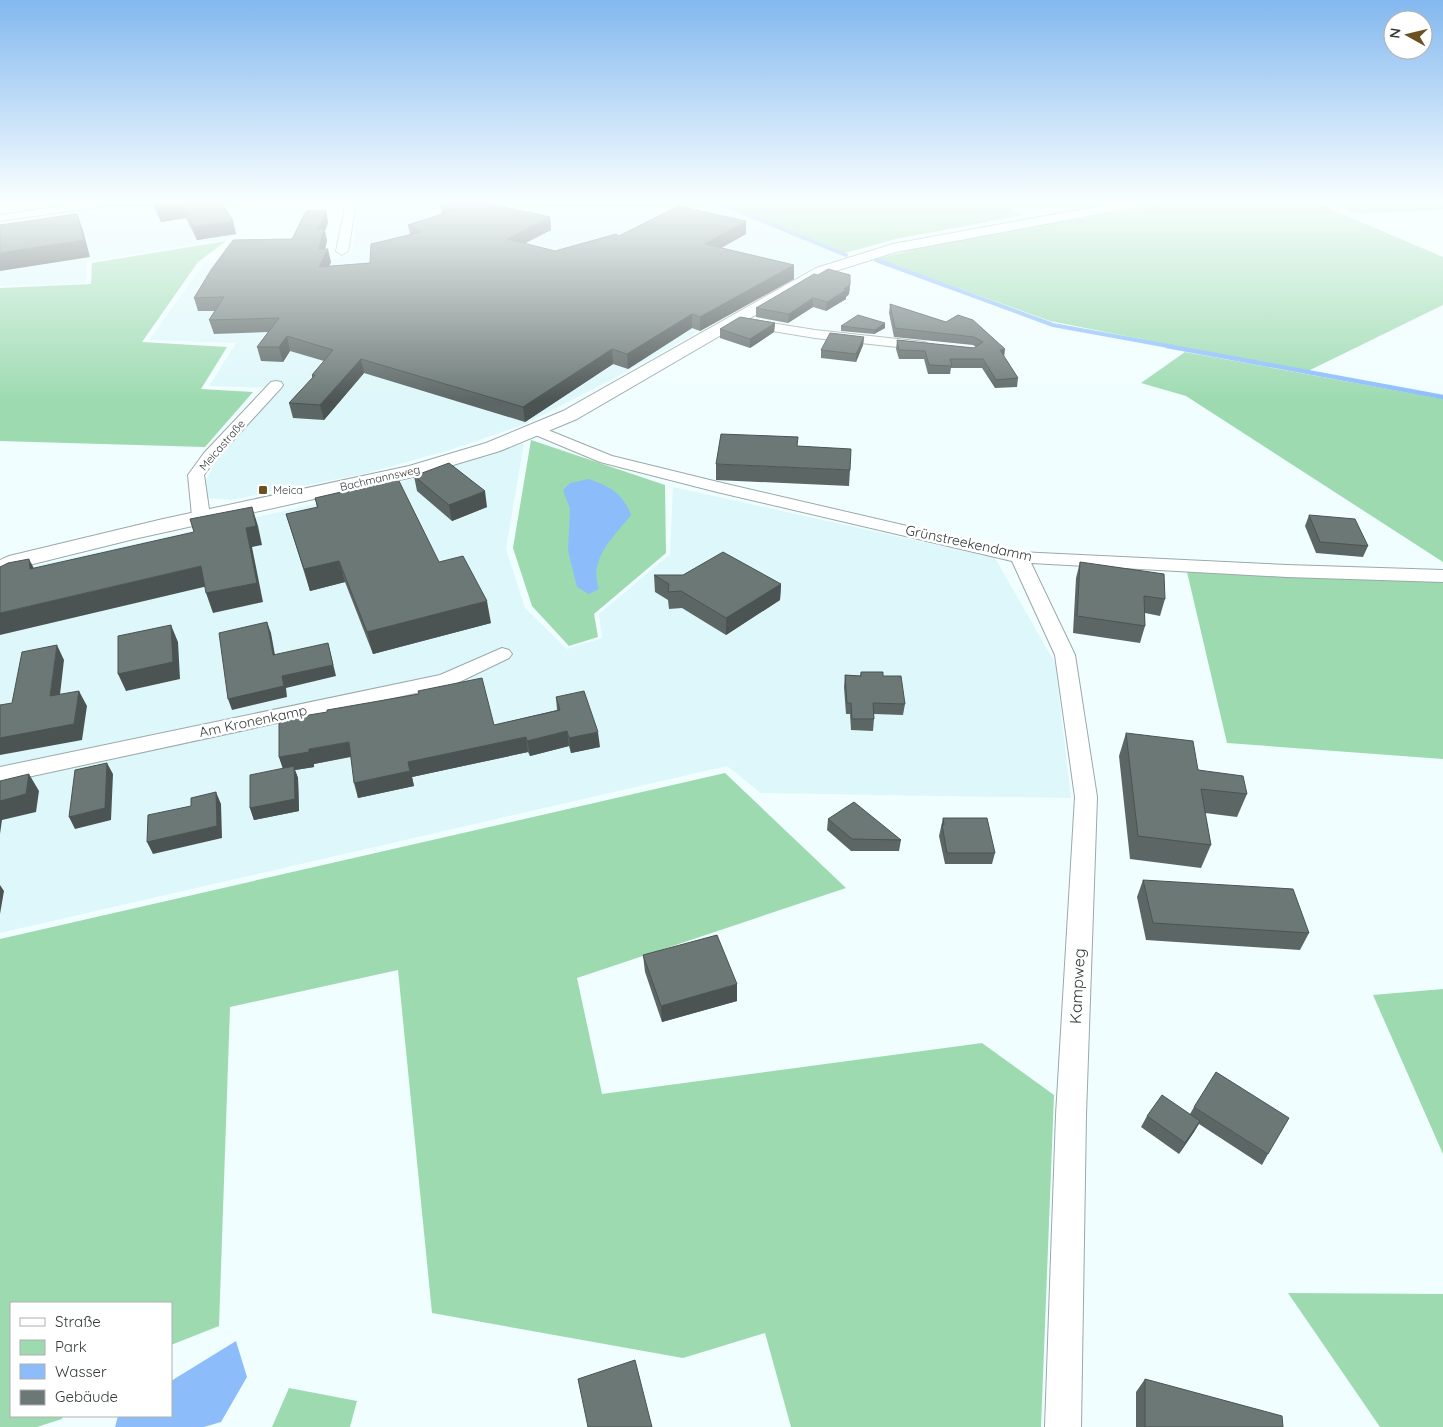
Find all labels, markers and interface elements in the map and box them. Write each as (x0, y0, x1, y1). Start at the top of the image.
north arrow (1383, 10, 1433, 60)
text: N (1385, 27, 1405, 40)
street label: Meicastraße (196, 417, 248, 473)
street label: Bachmannsweg (339, 462, 421, 494)
place label: Meica (273, 483, 303, 497)
marker: Meica (257, 484, 269, 496)
street label: Grünstreekendamm (904, 521, 1034, 565)
street label: Am Kronenkamp (197, 701, 309, 741)
street label: Kampweg (1065, 948, 1089, 1024)
legend (10, 1302, 172, 1417)
text: Straße (55, 1312, 101, 1331)
text: Park (55, 1337, 87, 1356)
text: Wasser (55, 1362, 107, 1381)
text: Gebäude (55, 1387, 118, 1406)

